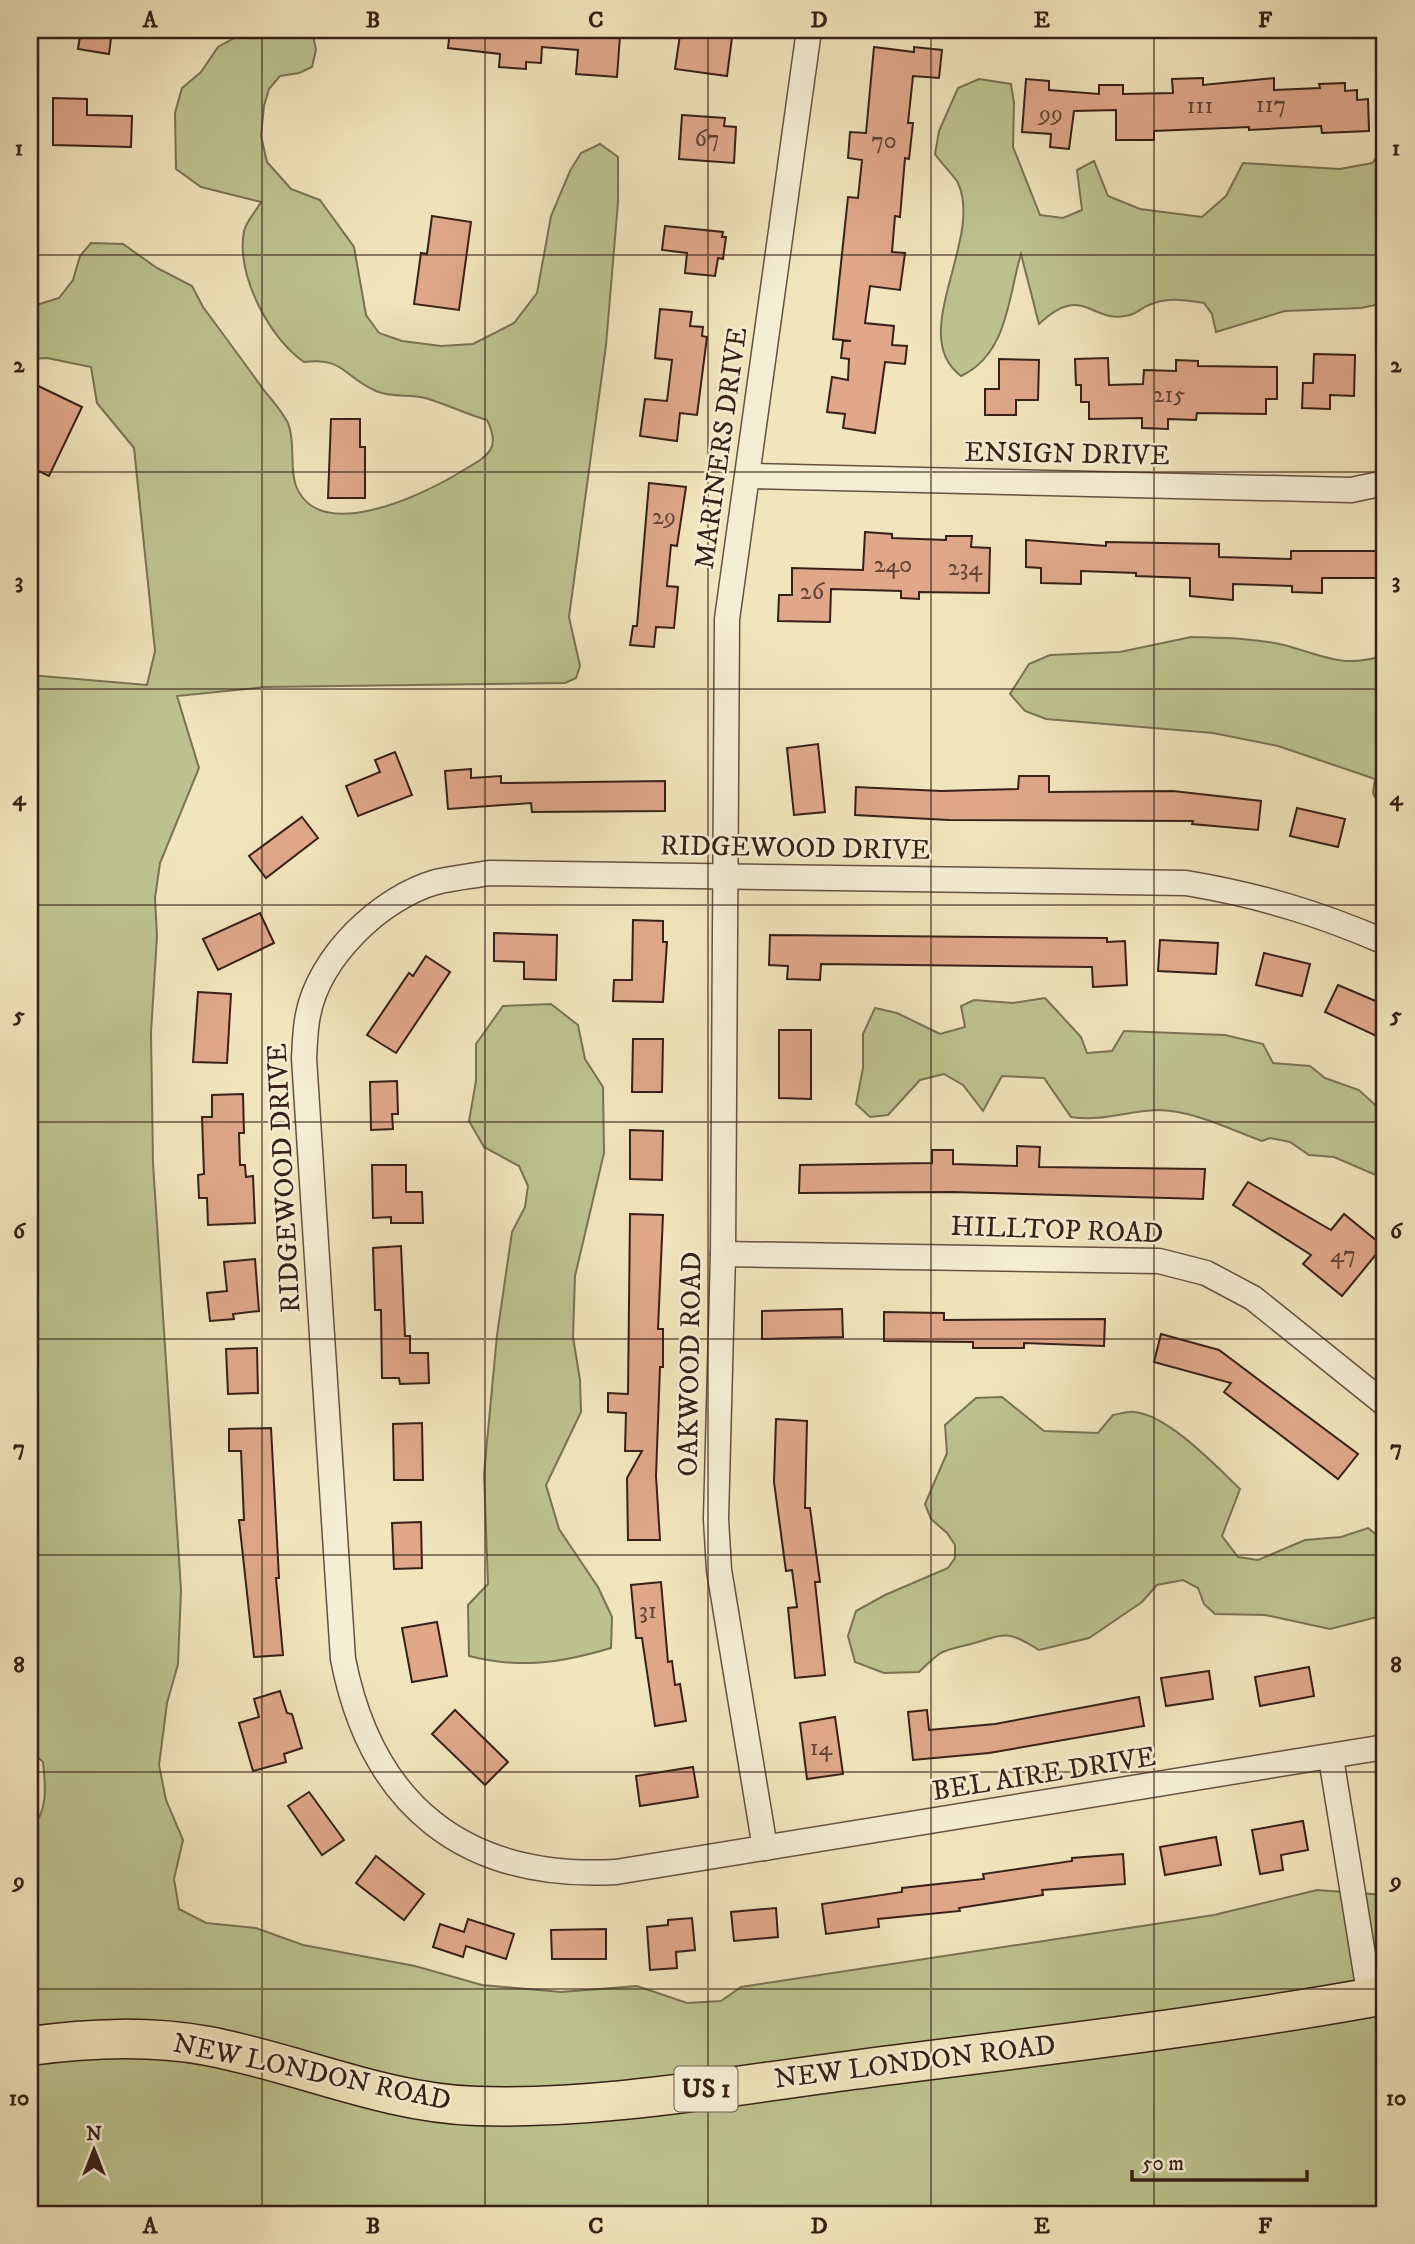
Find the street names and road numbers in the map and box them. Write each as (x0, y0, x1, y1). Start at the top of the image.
street label: MARINERS DRIVE (687, 325, 755, 571)
street label: ENSIGN DRIVE (964, 435, 1170, 473)
street label: RIDGEWOOD DRIVE (660, 828, 930, 868)
street label: RIDGEWOOD DRIVE (259, 1042, 309, 1314)
street label: HILLTOP ROAD (950, 1209, 1164, 1251)
street label: OAKWOOD ROAD (671, 1251, 709, 1477)
street label: BEL AIRE DRIVE (930, 1739, 1158, 1809)
street label: NEW LONDON ROAD (170, 2025, 454, 2119)
street label: NEW LONDON ROAD (772, 2027, 1058, 2097)
road number: US 1 (674, 2066, 738, 2112)

